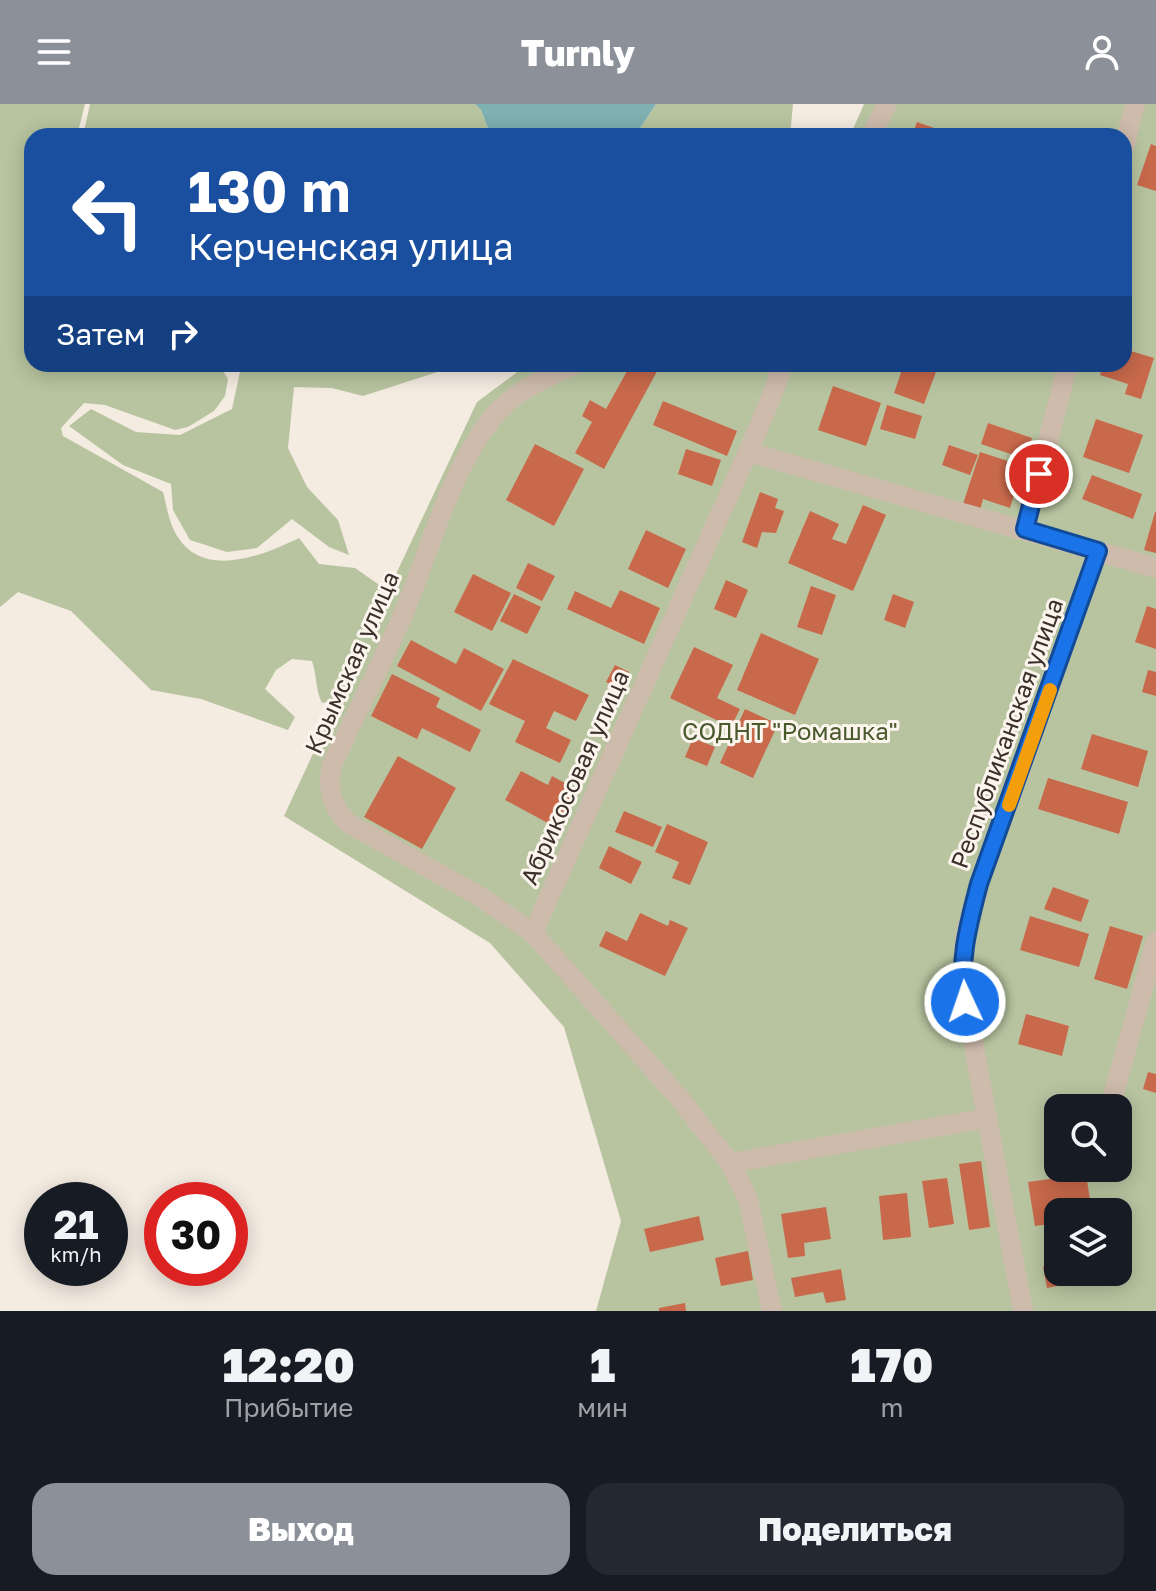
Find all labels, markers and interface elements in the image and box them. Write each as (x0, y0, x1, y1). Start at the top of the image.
icon: menu (32, 30, 76, 74)
icon: person (1080, 30, 1124, 74)
text: Turnly (521, 31, 635, 74)
text: 130 m (188, 157, 350, 224)
icon: left (56, 160, 160, 264)
text: Керченская улица (188, 225, 514, 268)
icon: right (161, 312, 205, 356)
text: Затем (56, 316, 145, 352)
pin (1005, 440, 1073, 508)
icon: arrive (1017, 452, 1061, 496)
street label: Крымская улица (298, 566, 404, 758)
street label: Республиканская улица (944, 594, 1068, 872)
street label: Абрикосовая улица (514, 665, 634, 889)
park label: СОДНТ "Ромашка" (682, 716, 898, 745)
position arrow (923, 960, 1007, 1044)
map controls (1044, 1094, 1132, 1286)
button: search (1044, 1094, 1132, 1182)
speed limit sign: 30 (144, 1182, 248, 1286)
button: layers (1044, 1198, 1132, 1286)
text: 21 (54, 1200, 99, 1248)
text: km/h (51, 1242, 101, 1266)
text: 12:20 (222, 1335, 355, 1393)
text: 1 (590, 1335, 615, 1393)
text: 170 (850, 1335, 934, 1393)
text: Прибытие (224, 1392, 353, 1423)
text: мин (577, 1392, 628, 1423)
text: m (880, 1392, 903, 1423)
button: Выход (32, 1483, 570, 1575)
button: Поделиться (586, 1483, 1124, 1575)

